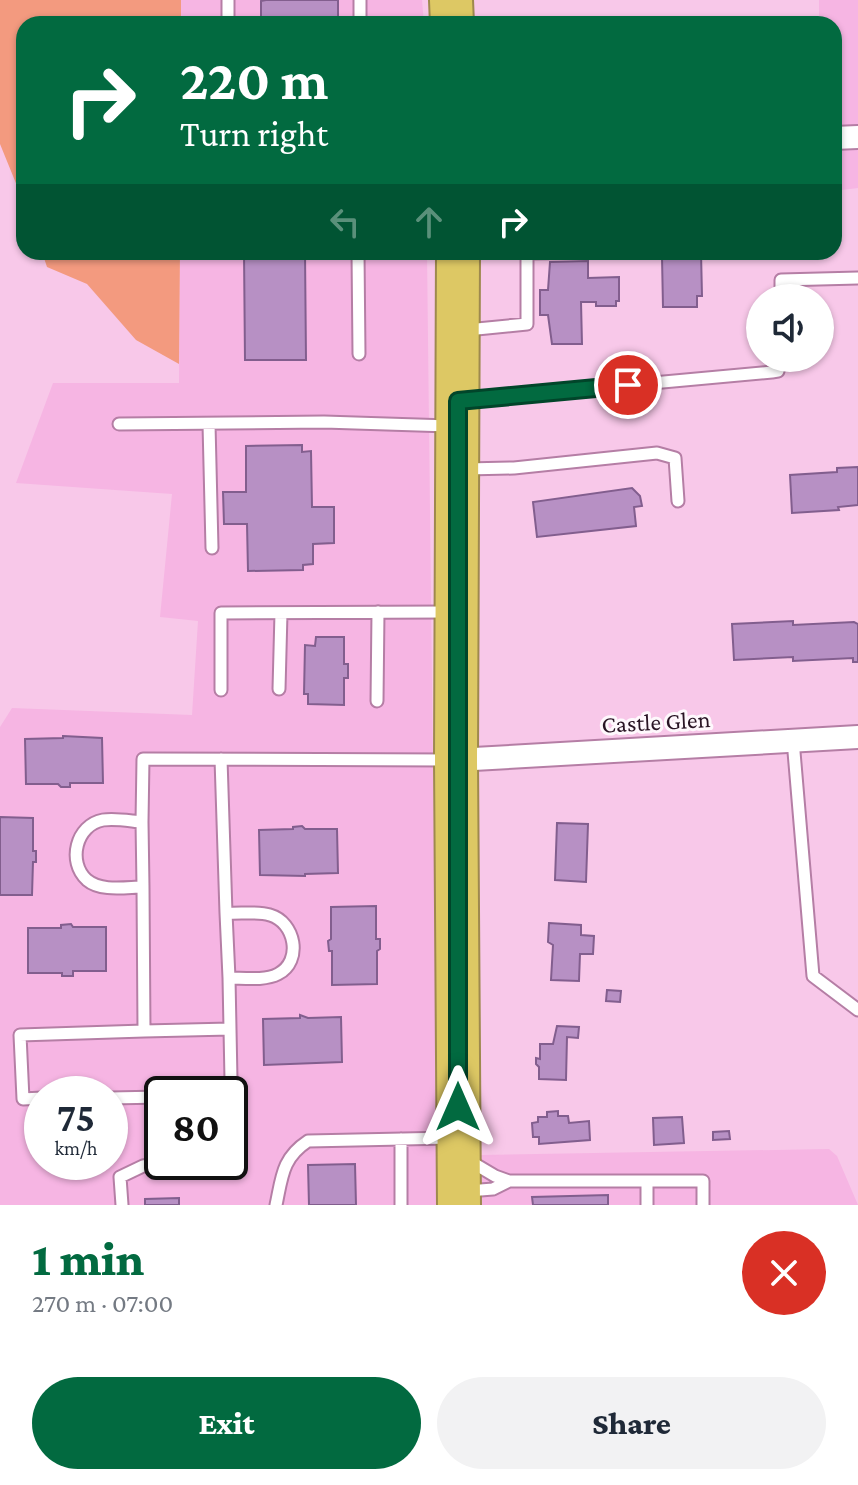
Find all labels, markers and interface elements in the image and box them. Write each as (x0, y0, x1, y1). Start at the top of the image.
icon: right (48, 48, 152, 152)
text: 220 m (180, 49, 329, 111)
text: Turn right (180, 114, 328, 154)
icon: left (323, 200, 367, 244)
icon: ahead (407, 200, 451, 244)
icon: right (491, 200, 535, 244)
map controls (746, 284, 834, 372)
button: sound (746, 284, 834, 372)
pin (594, 351, 662, 419)
icon: arrive (606, 363, 650, 407)
street label: Castle Glen (601, 705, 711, 738)
position arrow (416, 1065, 500, 1149)
speed limit sign: 80 (144, 1076, 248, 1180)
text: 75 (57, 1095, 95, 1140)
text: km/h (54, 1137, 98, 1159)
button: close (742, 1231, 826, 1315)
text: 1 min (32, 1232, 144, 1285)
text: 270 m · 07:00 (32, 1289, 173, 1318)
button: Exit (32, 1377, 421, 1469)
button: Share (437, 1377, 826, 1469)

